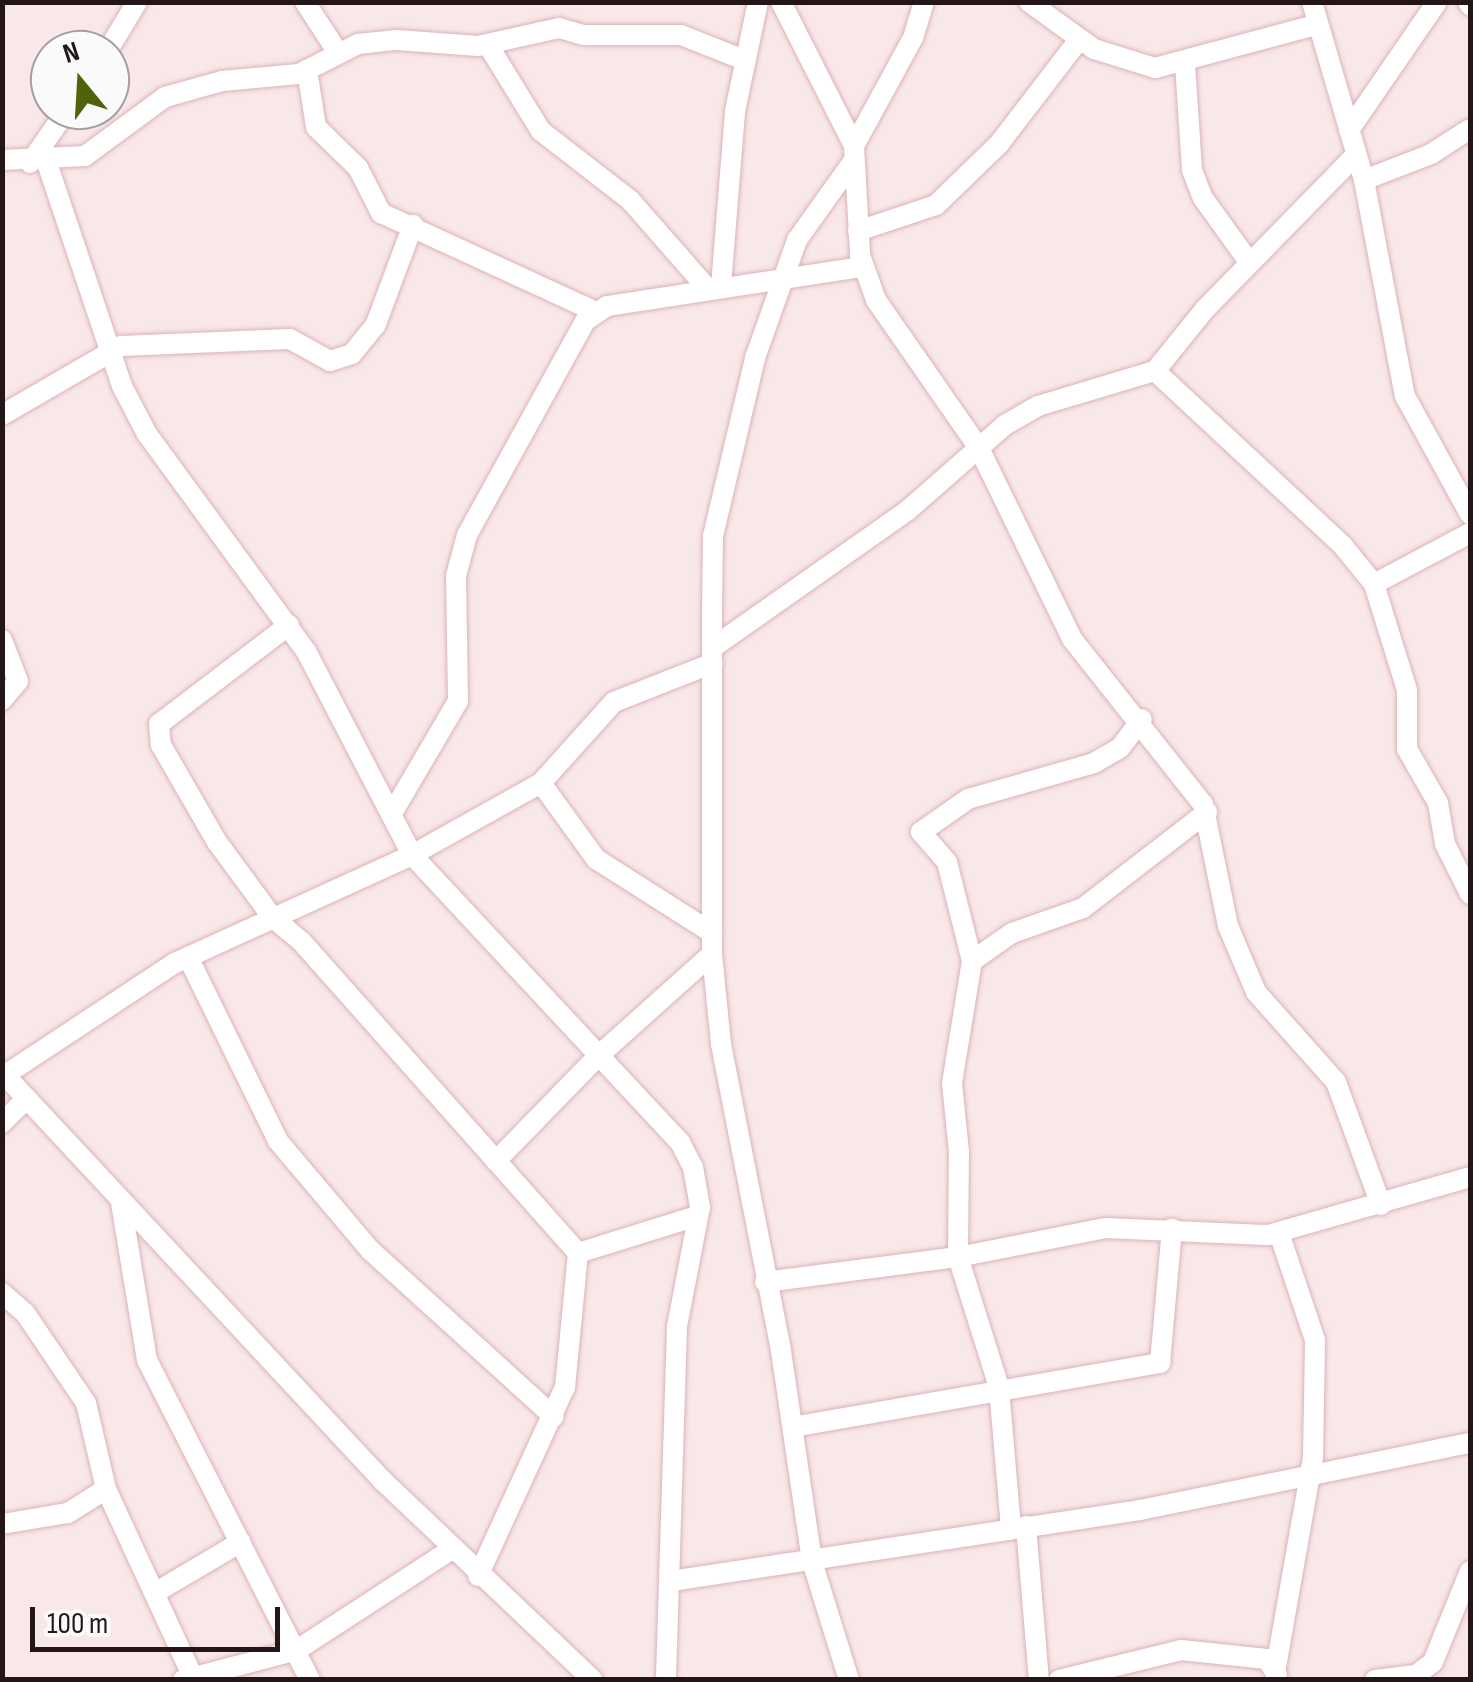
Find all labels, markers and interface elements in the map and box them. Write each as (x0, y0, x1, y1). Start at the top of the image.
north arrow (30, 30, 130, 130)
text: N (59, 35, 83, 71)
scale bar (35, 1587, 285, 1649)
text: 100 m (47, 1606, 108, 1642)

